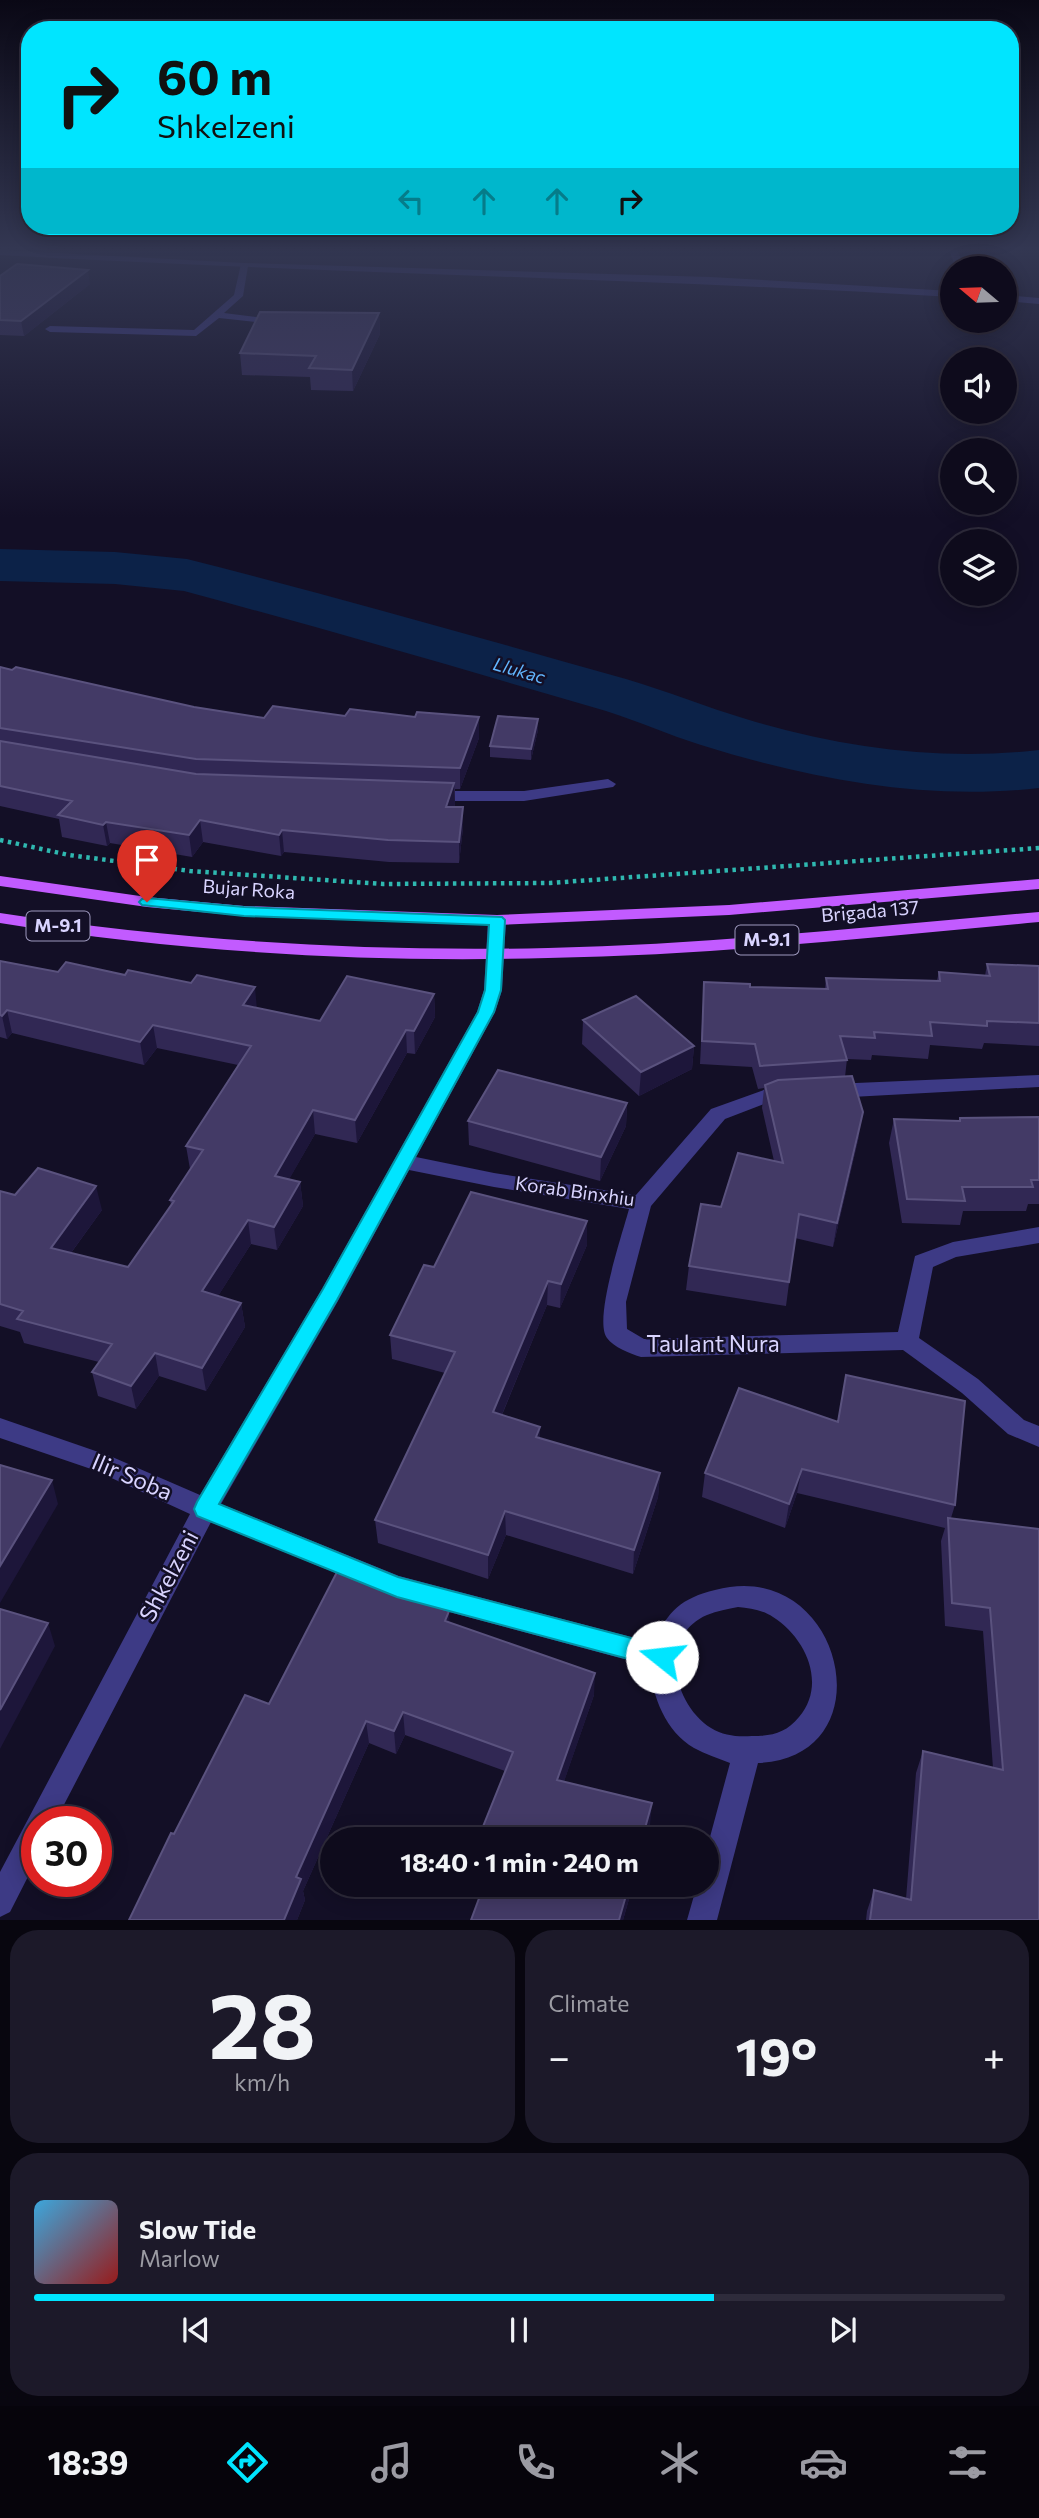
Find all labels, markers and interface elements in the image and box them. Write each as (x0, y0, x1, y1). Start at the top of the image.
text: 60 m (157, 45, 272, 105)
icon: right (42, 49, 133, 140)
text: Shkelzeni (157, 105, 295, 145)
icon: left (392, 182, 430, 220)
icon: ahead (465, 182, 503, 220)
icon: ahead (538, 182, 576, 220)
icon: right (611, 182, 649, 220)
north arrow (940, 256, 1017, 332)
map controls (940, 256, 1017, 606)
button: sound (940, 347, 1017, 424)
button: search (940, 438, 1017, 515)
button: layers (940, 529, 1017, 606)
water label: Llukac (491, 652, 548, 688)
pin (117, 830, 177, 902)
icon: arrive (128, 841, 166, 879)
street label: Bujar Roka (202, 874, 296, 903)
street label: Brigada 137 (820, 895, 920, 926)
road number: M-9.1 (27, 911, 90, 940)
road number: M-9.1 (736, 925, 798, 954)
street label: Korab Binxhiu (514, 1171, 636, 1210)
street label: Taulant Nura (646, 1329, 780, 1357)
street label: Ilir Soba (88, 1447, 177, 1506)
street label: Shkelzeni (132, 1525, 204, 1626)
position arrow (625, 1620, 699, 1694)
speed limit sign: 30 (21, 1806, 112, 1897)
text: 18:40 · 1 min · 240 m (400, 1846, 639, 1877)
text: 28 (209, 1966, 316, 2078)
text: Climate (549, 1989, 630, 2017)
text: 19° (736, 2023, 817, 2087)
text: − (549, 2032, 570, 2079)
text: + (983, 2032, 1005, 2079)
text: km/h (234, 2068, 290, 2096)
text: Slow Tide (139, 2213, 256, 2244)
text: Marlow (139, 2244, 220, 2272)
icon: previous (177, 2311, 215, 2349)
icon: pause (500, 2311, 538, 2349)
icon: next (824, 2311, 862, 2349)
icon: directions (223, 2438, 272, 2487)
icon: music (367, 2438, 416, 2487)
icon: phone (511, 2438, 560, 2487)
icon: climate (655, 2438, 704, 2487)
icon: car (799, 2438, 848, 2487)
icon: filters (943, 2438, 992, 2487)
text: 18:39 (47, 2442, 129, 2482)

